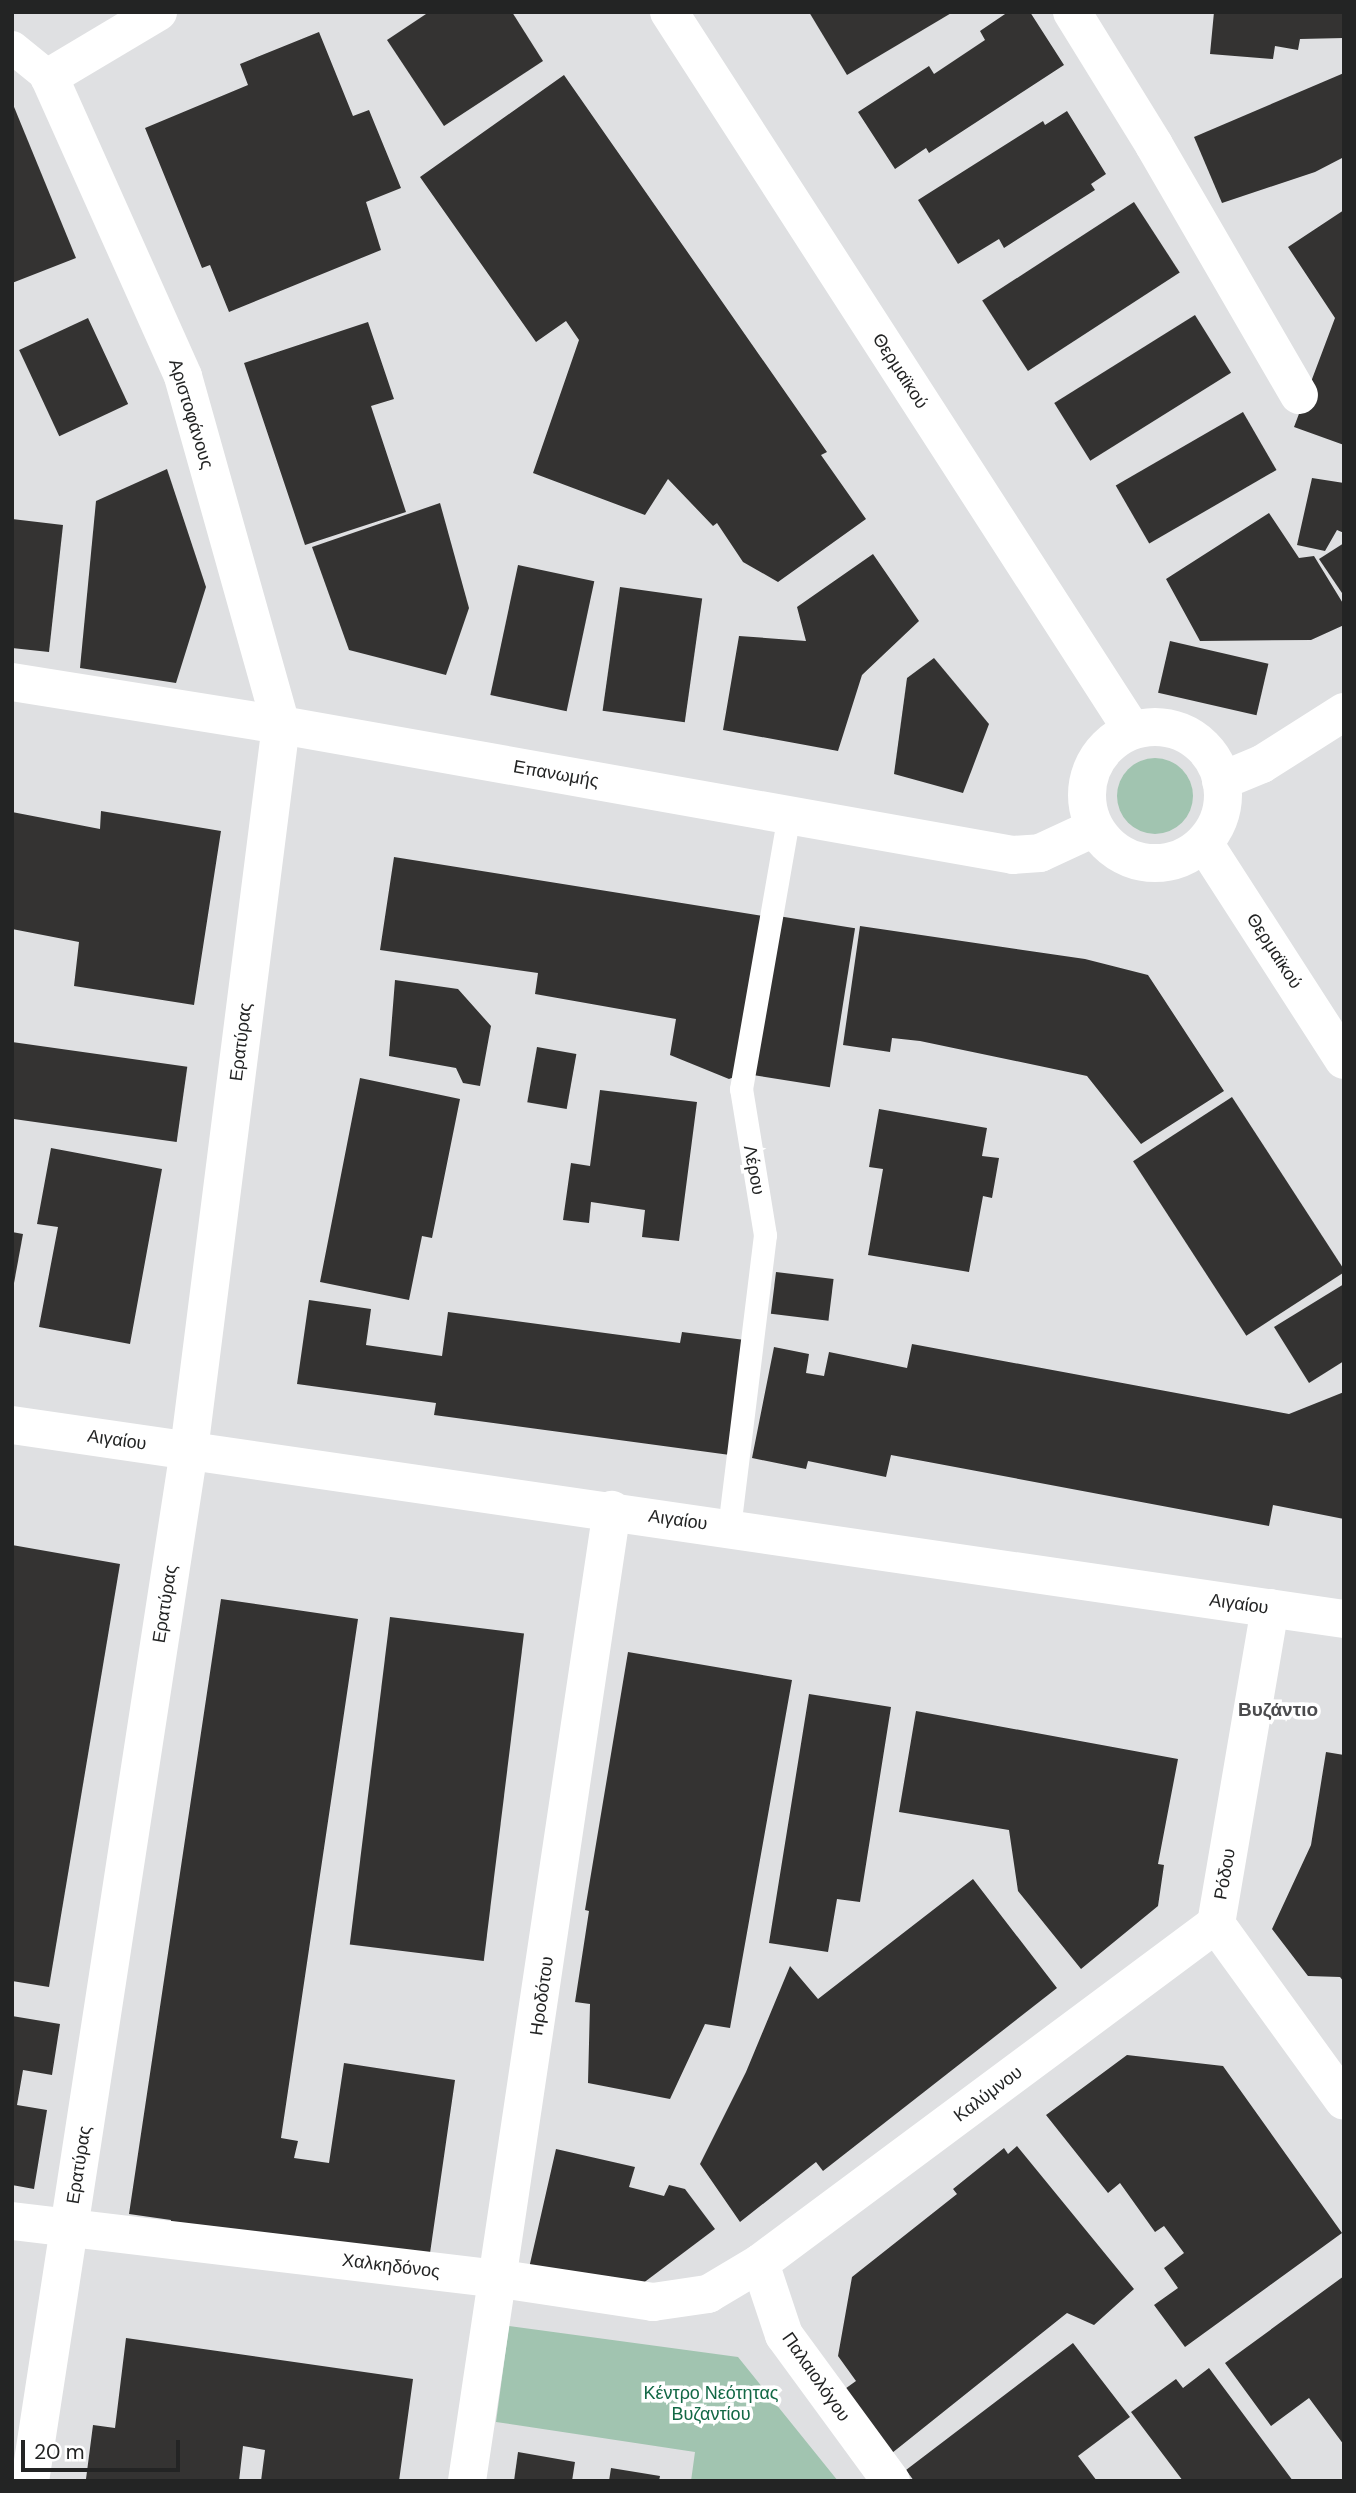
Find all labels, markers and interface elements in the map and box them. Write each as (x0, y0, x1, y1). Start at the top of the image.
street label: Θερμαϊκού (868, 329, 932, 413)
street label: Αριστοφάνους (164, 356, 218, 472)
street label: Επανωμής (512, 756, 600, 792)
street label: Θερμαϊκού (1242, 909, 1306, 993)
street label: Ερατύρας (225, 1002, 257, 1082)
street label: Λέρου (739, 1143, 769, 1197)
street label: Αιγαίου (86, 1425, 148, 1455)
street label: Αιγαίου (647, 1505, 709, 1535)
street label: Ερατύρας (148, 1563, 182, 1645)
street label: Αιγαίου (1208, 1589, 1270, 1619)
district label: Βυζάντιο (1238, 1699, 1318, 1721)
street label: Ρόδου (1210, 1847, 1240, 1901)
street label: Ηροδότου (526, 1955, 558, 2037)
street label: Καλύμνου (950, 2061, 1026, 2127)
street label: Ερατύρας (62, 2124, 96, 2206)
street label: Χαλκηδόνος (341, 2249, 441, 2283)
street label: Παλαιολόγου (777, 2328, 855, 2426)
park label: Κέντρο Νεότητας Βυζαντίου (643, 2383, 779, 2426)
scale bar (24, 2426, 184, 2470)
text: 20 m (34, 2438, 85, 2466)

